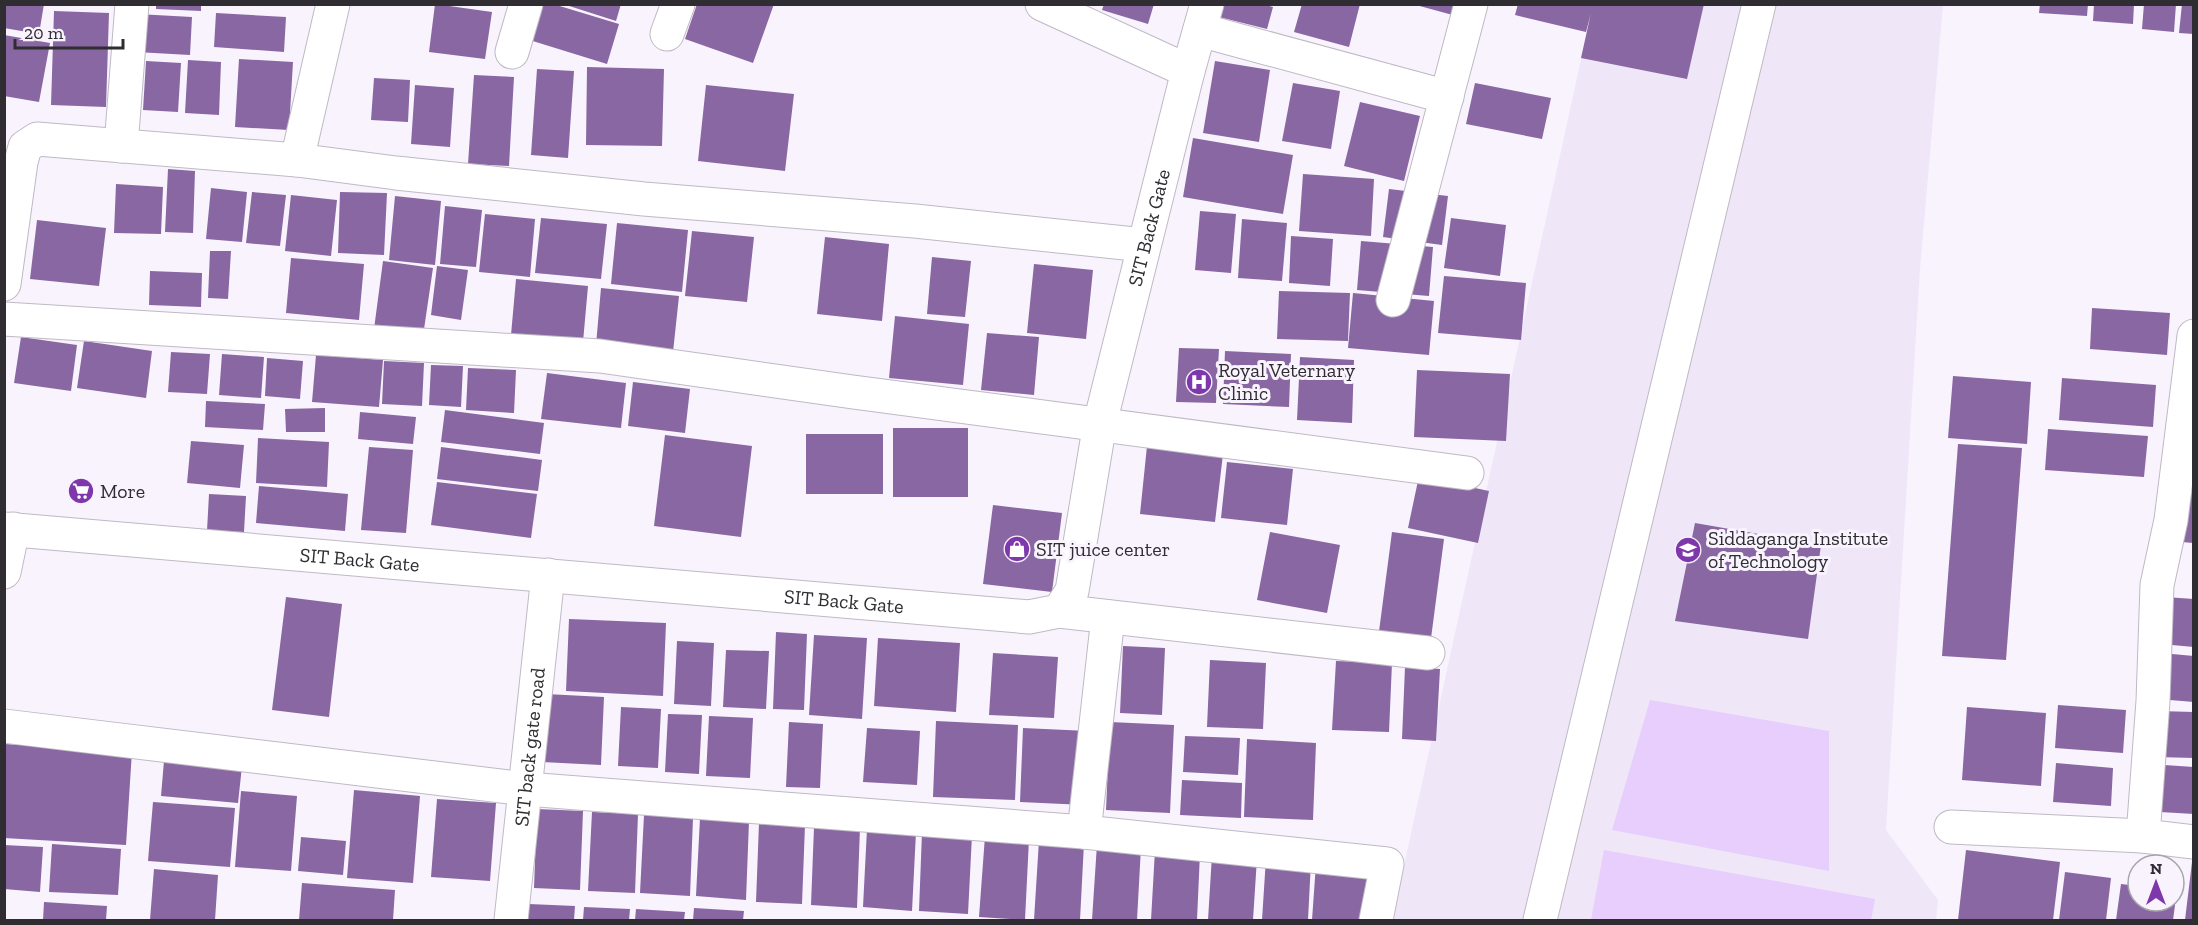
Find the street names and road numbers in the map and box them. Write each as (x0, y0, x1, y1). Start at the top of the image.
street label: SIT Back Gate (1123, 166, 1175, 289)
street label: SIT Back Gate (299, 542, 421, 577)
street label: SIT Back Gate (783, 584, 905, 618)
street label: SIT back gate road (509, 666, 550, 828)

